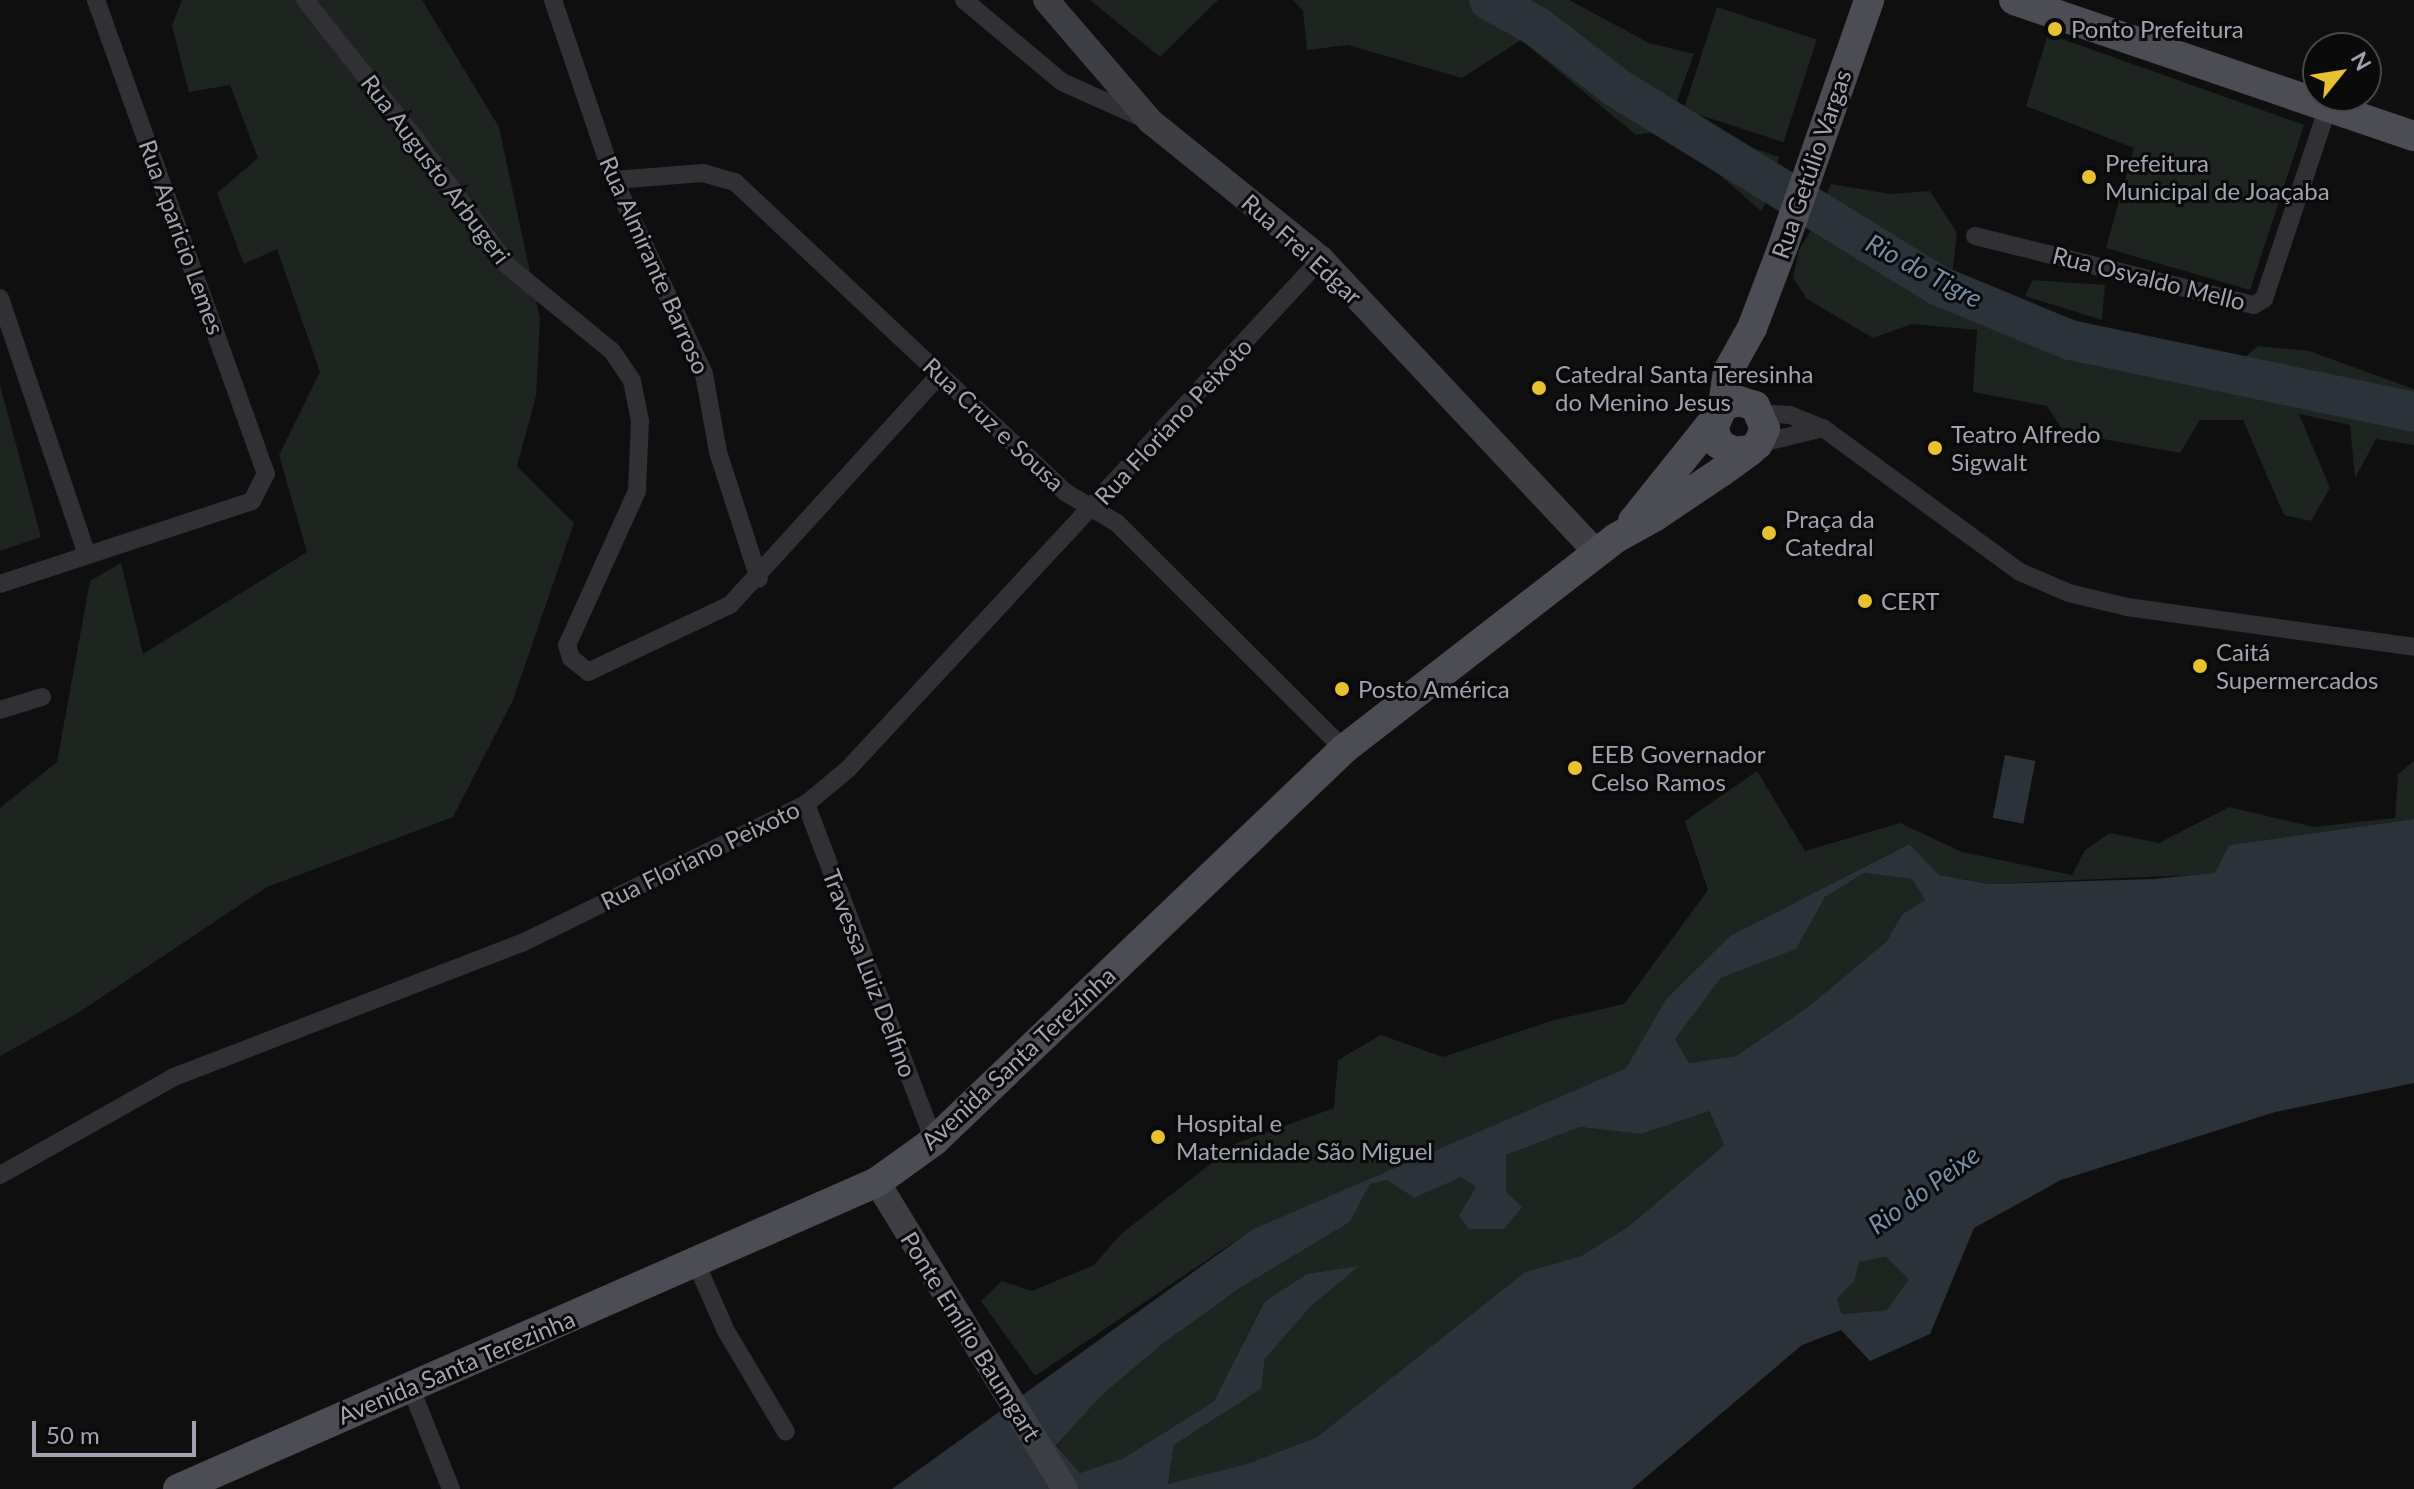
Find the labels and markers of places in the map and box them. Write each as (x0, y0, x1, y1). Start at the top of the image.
place label: Ponto Prefeitura (2071, 15, 2244, 43)
marker: Ponto Prefeitura (2046, 20, 2064, 38)
place label: Prefeitura Municipal de Joaçaba (2105, 149, 2330, 205)
marker: Prefeitura Municipal de Joaçaba (2080, 168, 2098, 186)
place label: Catedral Santa Teresinha do Menino Jesus (1555, 360, 1814, 416)
marker: Catedral Santa Teresinha do Menino Jesus (1530, 379, 1548, 397)
place label: Teatro Alfredo Sigwalt (1951, 420, 2102, 476)
marker: Teatro Alfredo Sigwalt (1926, 439, 1944, 457)
place label: Praça da Catedral (1785, 505, 1875, 561)
marker: Praça da Catedral (1760, 524, 1778, 542)
place label: CERT (1881, 587, 1940, 615)
marker: CERT (1856, 592, 1874, 610)
place label: Caitá Supermercados (2216, 638, 2379, 694)
marker: Caitá Supermercados (2191, 657, 2209, 675)
place label: Posto América (1358, 675, 1511, 703)
marker: Posto América (1333, 680, 1351, 698)
place label: EEB Governador Celso Ramos (1591, 740, 1766, 796)
marker: EEB Governador Celso Ramos (1566, 759, 1584, 777)
place label: Hospital e Maternidade São Miguel (1176, 1109, 1433, 1165)
marker: Hospital e Maternidade São Miguel (1147, 1126, 1169, 1148)

